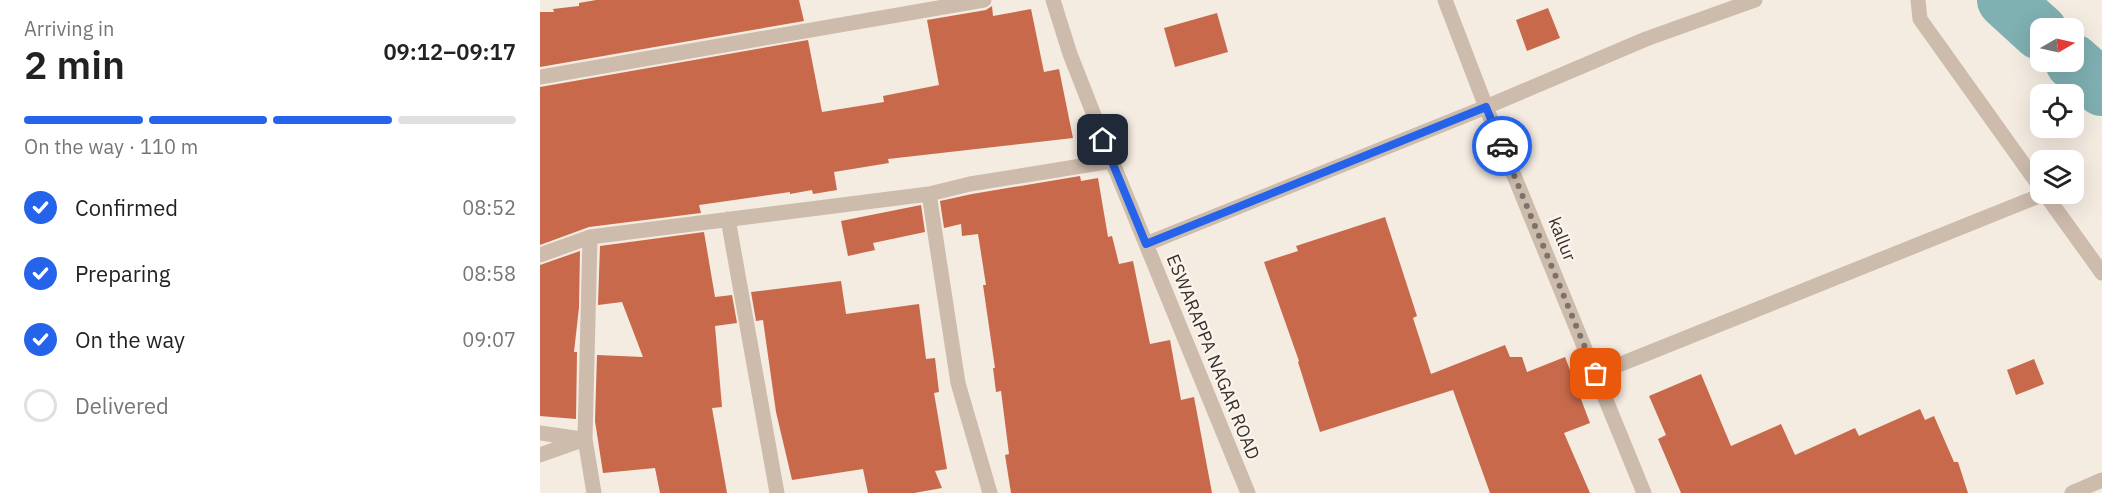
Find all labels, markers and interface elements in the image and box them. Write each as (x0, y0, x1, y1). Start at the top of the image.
text: Arriving in (24, 15, 114, 42)
north arrow (2030, 18, 2084, 72)
map controls (2030, 18, 2084, 204)
text: 09:12–09:17 (383, 37, 516, 66)
text: 2 min (24, 39, 125, 90)
button: locate (2030, 84, 2084, 138)
pin (1077, 114, 1128, 165)
courier (1472, 116, 1532, 176)
icon: home (1086, 123, 1119, 156)
icon: car (1486, 130, 1519, 163)
text: On the way · 110 m (24, 133, 198, 160)
button: layers (2030, 150, 2084, 204)
icon: check (24, 191, 57, 224)
text: Confirmed (75, 193, 178, 222)
text: 08:52 (462, 194, 516, 221)
street label: kallur (1543, 213, 1582, 265)
street label: ESWARAPPA NAGAR ROAD (1162, 251, 1265, 463)
icon: check (24, 257, 57, 290)
text: Preparing (75, 259, 170, 288)
text: 08:58 (462, 260, 516, 287)
icon: check (24, 323, 57, 356)
text: On the way (75, 325, 185, 354)
text: 09:07 (462, 326, 516, 353)
pin (1570, 348, 1621, 399)
icon: bag (1579, 357, 1612, 390)
text: Delivered (75, 391, 169, 420)

